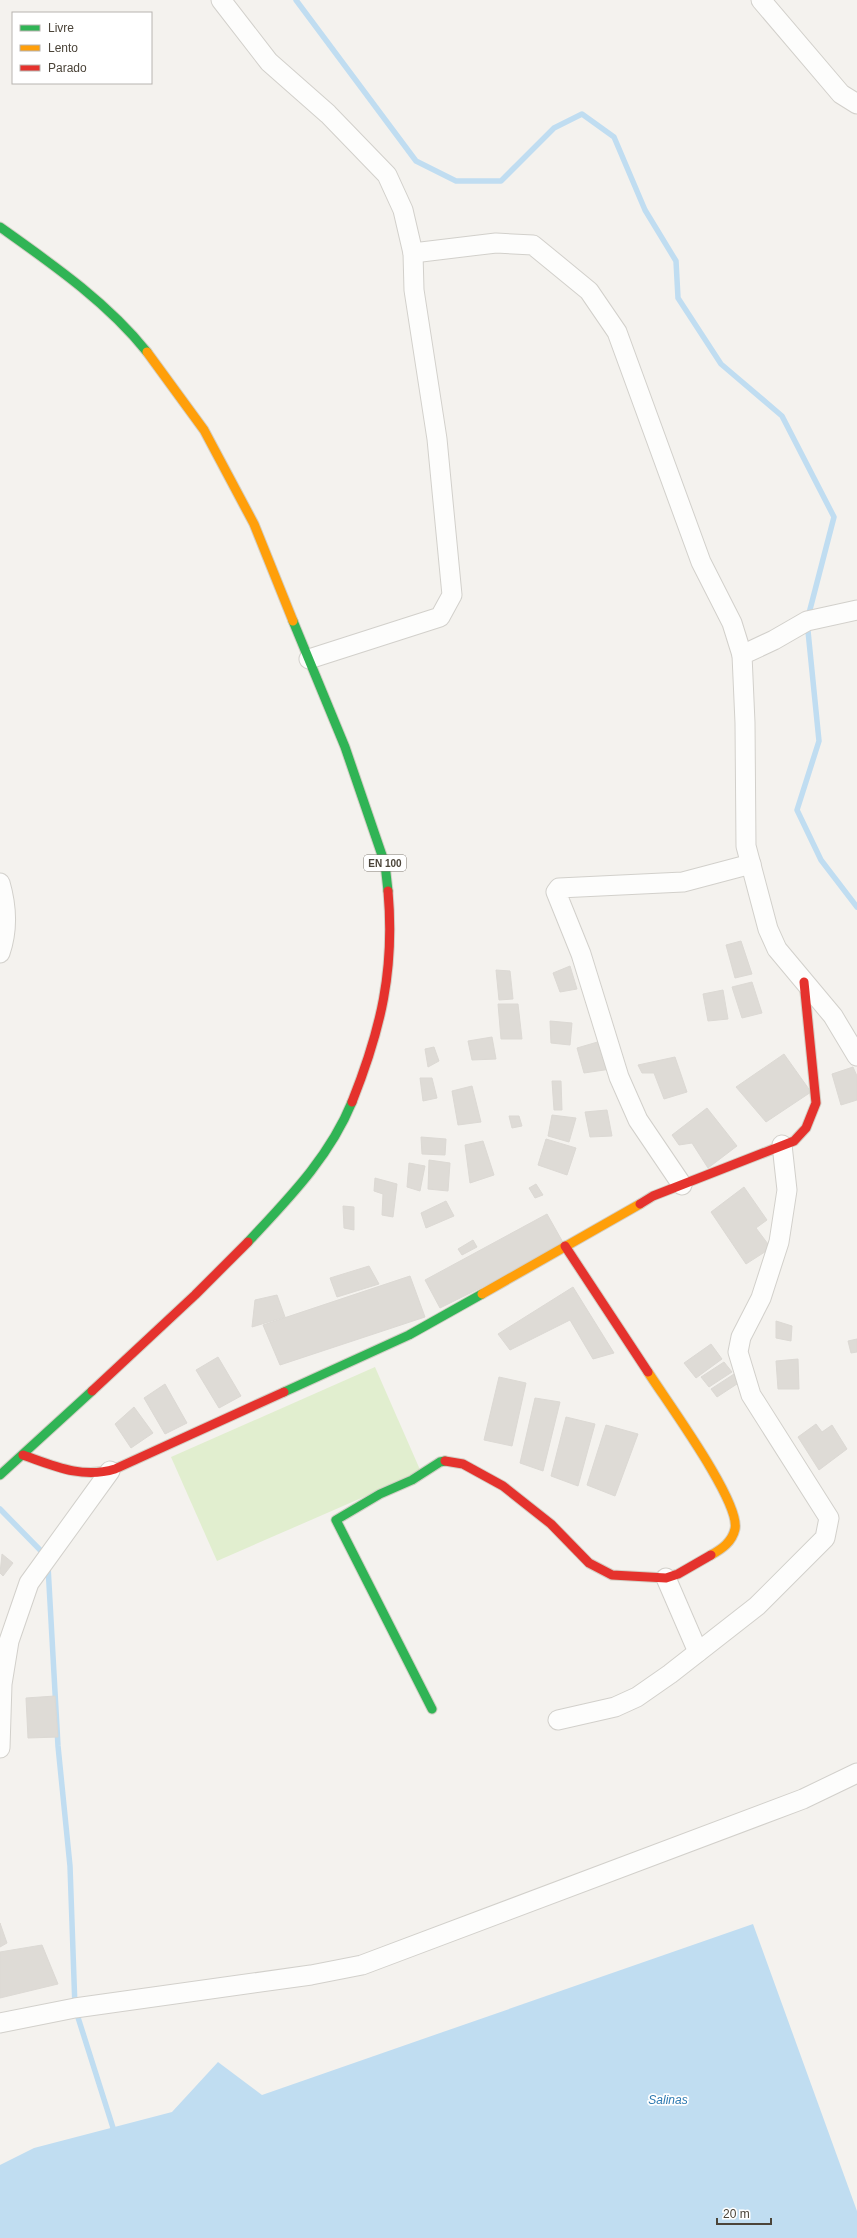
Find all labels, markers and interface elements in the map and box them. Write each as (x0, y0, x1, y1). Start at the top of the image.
legend (12, 12, 152, 84)
text: Livre (48, 21, 74, 35)
text: Lento (48, 41, 78, 55)
text: Parado (48, 61, 87, 75)
road number: EN 100 (364, 855, 406, 871)
water label: Salinas (648, 2093, 688, 2107)
scale bar (717, 2200, 771, 2226)
text: 20 m (723, 2207, 750, 2221)

